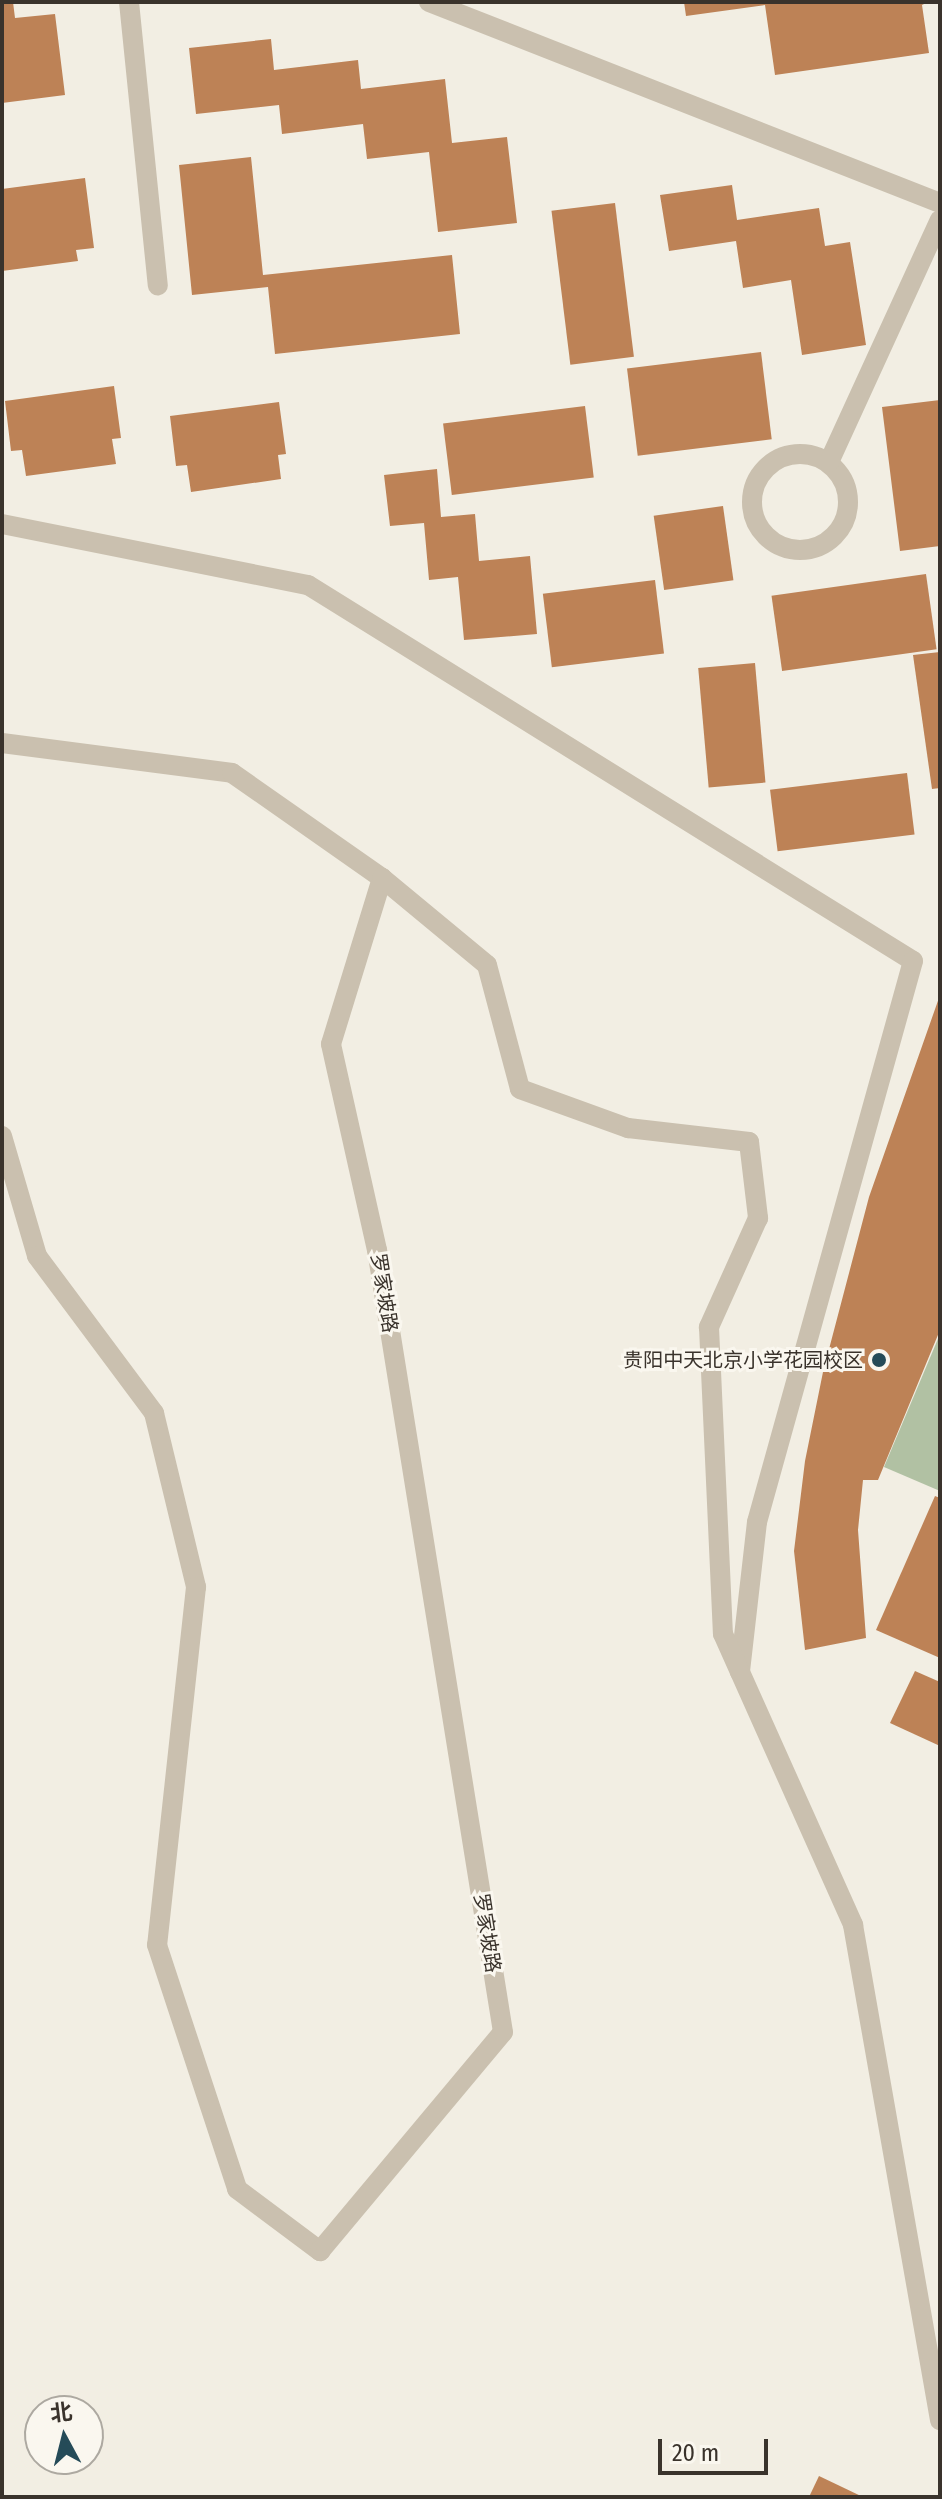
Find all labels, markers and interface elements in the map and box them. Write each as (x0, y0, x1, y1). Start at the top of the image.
street label: 罗家坡路 (366, 1252, 402, 1334)
place label: 贵阳中天北京小学花园校区 (623, 1348, 863, 1372)
marker: 贵阳中天北京小学花园校区 (870, 1351, 888, 1369)
street label: 罗家坡路 (469, 1892, 505, 1974)
north arrow (24, 2395, 104, 2475)
text: 北 (49, 2398, 74, 2427)
scale bar (662, 2423, 772, 2473)
text: 20 m (672, 2439, 719, 2467)

